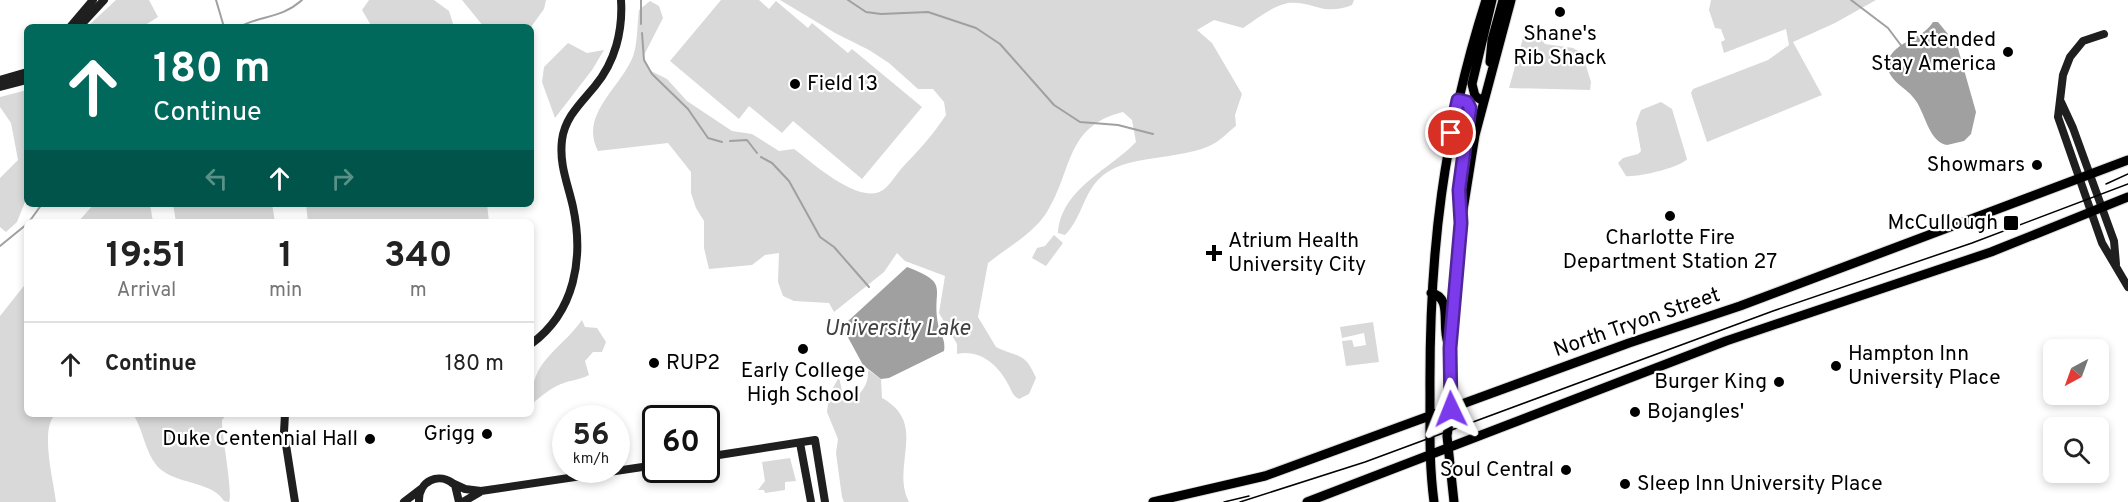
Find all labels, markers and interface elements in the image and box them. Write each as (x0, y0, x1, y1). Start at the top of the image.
marker: Shane's Rib Shack (1553, 5, 1567, 19)
place label: Shane's Rib Shack (1513, 21, 1607, 72)
place label: Extended Stay America (1871, 27, 1996, 78)
text: 180 m (153, 44, 270, 97)
marker: Extended Stay America (2001, 45, 2015, 59)
icon: ahead (54, 48, 132, 126)
place label: Field 13 (807, 71, 878, 98)
marker: Field 13 (788, 77, 802, 91)
text: Continue (153, 96, 262, 130)
pin (1425, 107, 1476, 158)
icon: arrive (1434, 116, 1467, 149)
place label: Showmars (1927, 152, 2025, 179)
marker: Showmars (2030, 158, 2044, 172)
icon: left (200, 162, 233, 195)
icon: ahead (263, 162, 296, 195)
icon: right (326, 162, 359, 195)
marker: Charlotte Fire Department Station 27 (1663, 209, 1677, 223)
place label: McCullough (1887, 210, 1998, 237)
marker: McCullough (2002, 214, 2020, 232)
place label: Charlotte Fire Department Station 27 (1563, 225, 1777, 276)
place label: Atrium Health University City (1228, 228, 1366, 279)
text: 19:51 (106, 234, 187, 280)
text: 1 (278, 234, 293, 280)
text: 340 (384, 234, 452, 280)
marker: Atrium Health University City (1205, 244, 1223, 262)
text: Arrival (117, 278, 176, 304)
text: min (269, 278, 302, 304)
text: m (410, 278, 427, 304)
street label: North Tryon Street (1550, 282, 1724, 364)
water label: University Lake (824, 316, 971, 343)
north arrow (2043, 339, 2109, 405)
map controls (2043, 339, 2109, 483)
place label: Hampton Inn University Place (1848, 341, 2001, 392)
marker: Early College High School (796, 342, 810, 356)
icon: ahead (54, 348, 87, 381)
place label: RUP2 (666, 350, 720, 377)
text: Continue (105, 351, 196, 378)
text: 180 m (445, 351, 504, 378)
marker: RUP2 (647, 356, 661, 370)
place label: Early College High School (741, 358, 865, 409)
marker: Hampton Inn University Place (1829, 359, 1843, 373)
place label: Burger King (1654, 369, 1767, 396)
marker: Burger King (1772, 375, 1786, 389)
position arrow (1419, 377, 1483, 441)
place label: Bojangles' (1647, 399, 1744, 426)
speed limit sign: 60 (642, 405, 720, 483)
marker: Bojangles' (1628, 405, 1642, 419)
button: search (2043, 417, 2109, 483)
text: 56 (573, 418, 609, 455)
place label: Grigg (424, 421, 475, 448)
place label: Duke Centennial Hall (162, 426, 358, 453)
marker: Grigg (480, 427, 494, 441)
marker: Duke Centennial Hall (363, 432, 377, 446)
text: km/h (573, 450, 609, 469)
place label: Soul Central (1440, 457, 1554, 484)
marker: Soul Central (1559, 463, 1573, 477)
place label: Sleep Inn University Place (1637, 471, 1882, 498)
marker: Sleep Inn University Place (1618, 477, 1632, 491)

